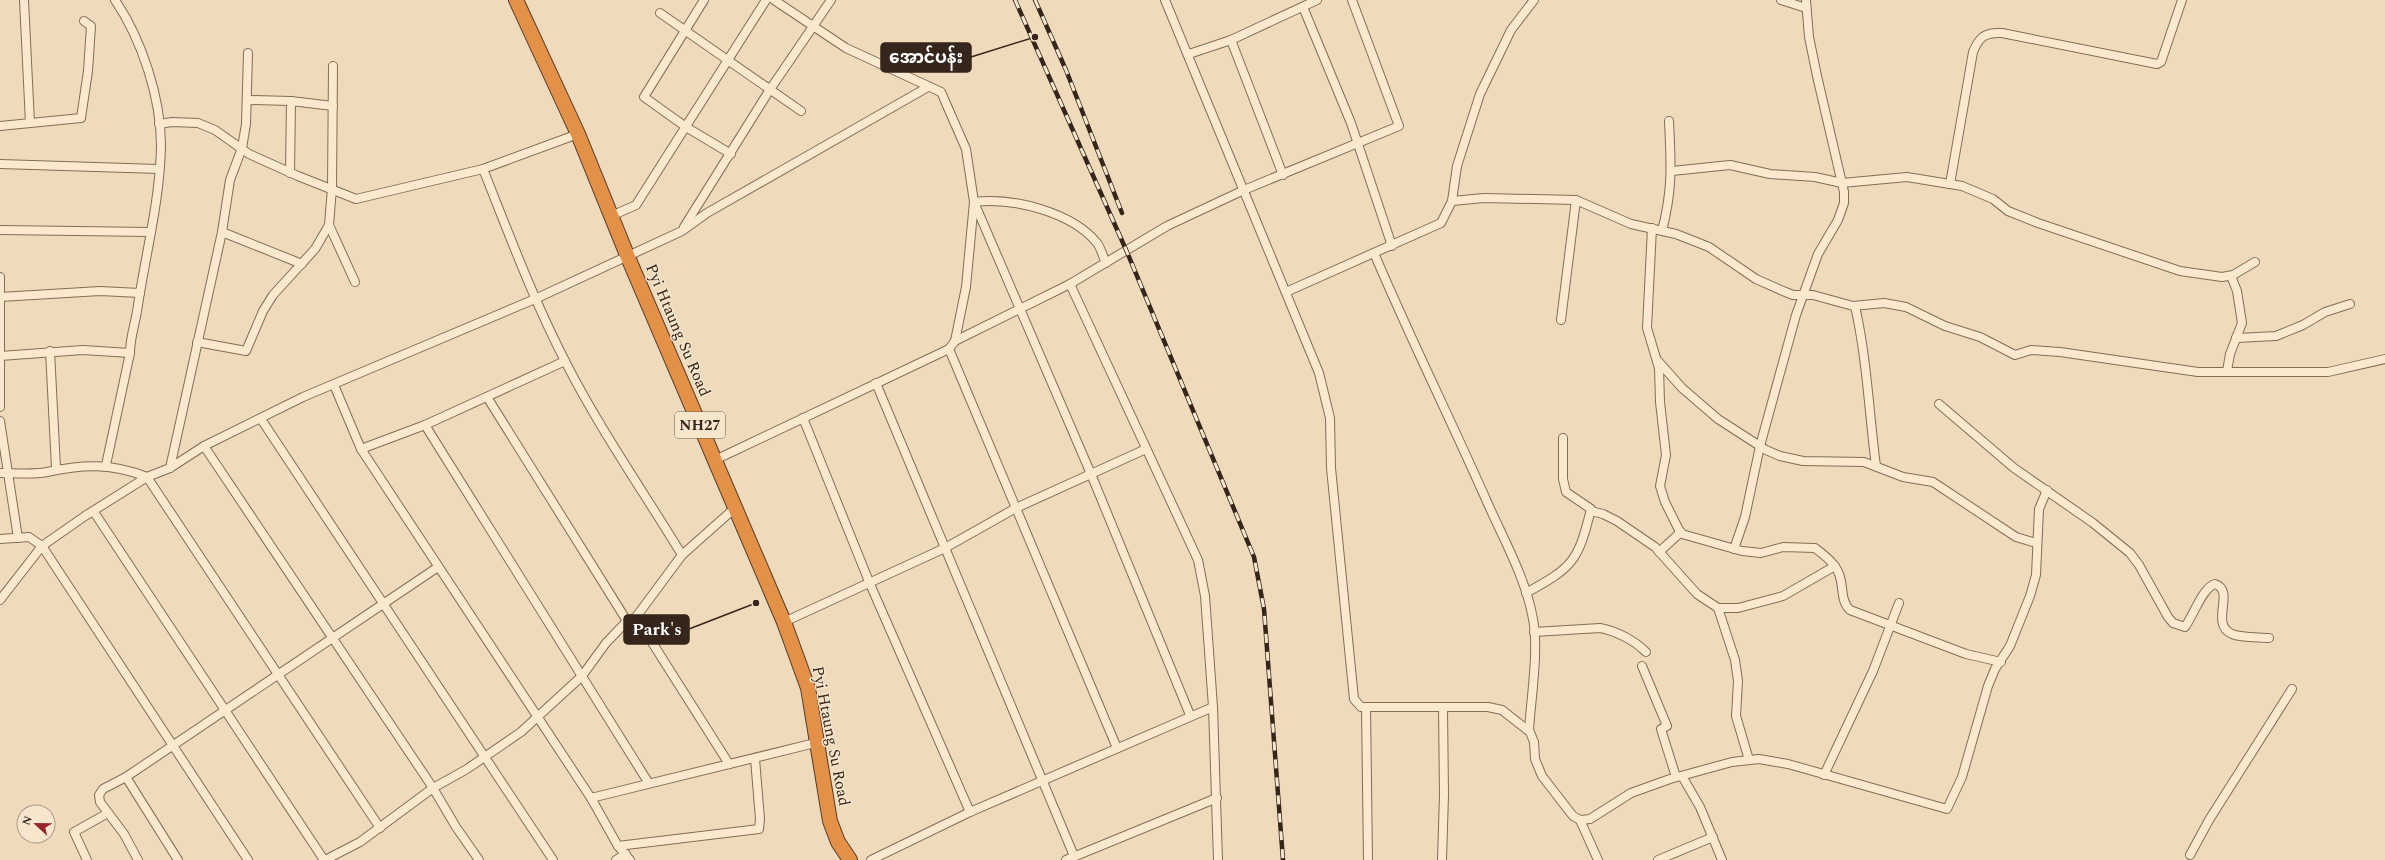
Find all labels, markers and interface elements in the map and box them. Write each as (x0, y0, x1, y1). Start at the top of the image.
callout: အောင်ပန်း (881, 43, 971, 72)
text: အောင်ပန်း (889, 45, 963, 71)
street label: Pyi Htaung Su Road (639, 260, 717, 400)
road number: NH27 (675, 412, 725, 438)
callout: Park's (624, 615, 689, 644)
text: Park's (632, 617, 682, 643)
street label: Pyi Htaung Su Road (806, 664, 856, 808)
north arrow (16, 804, 56, 844)
text: N (18, 813, 37, 828)

